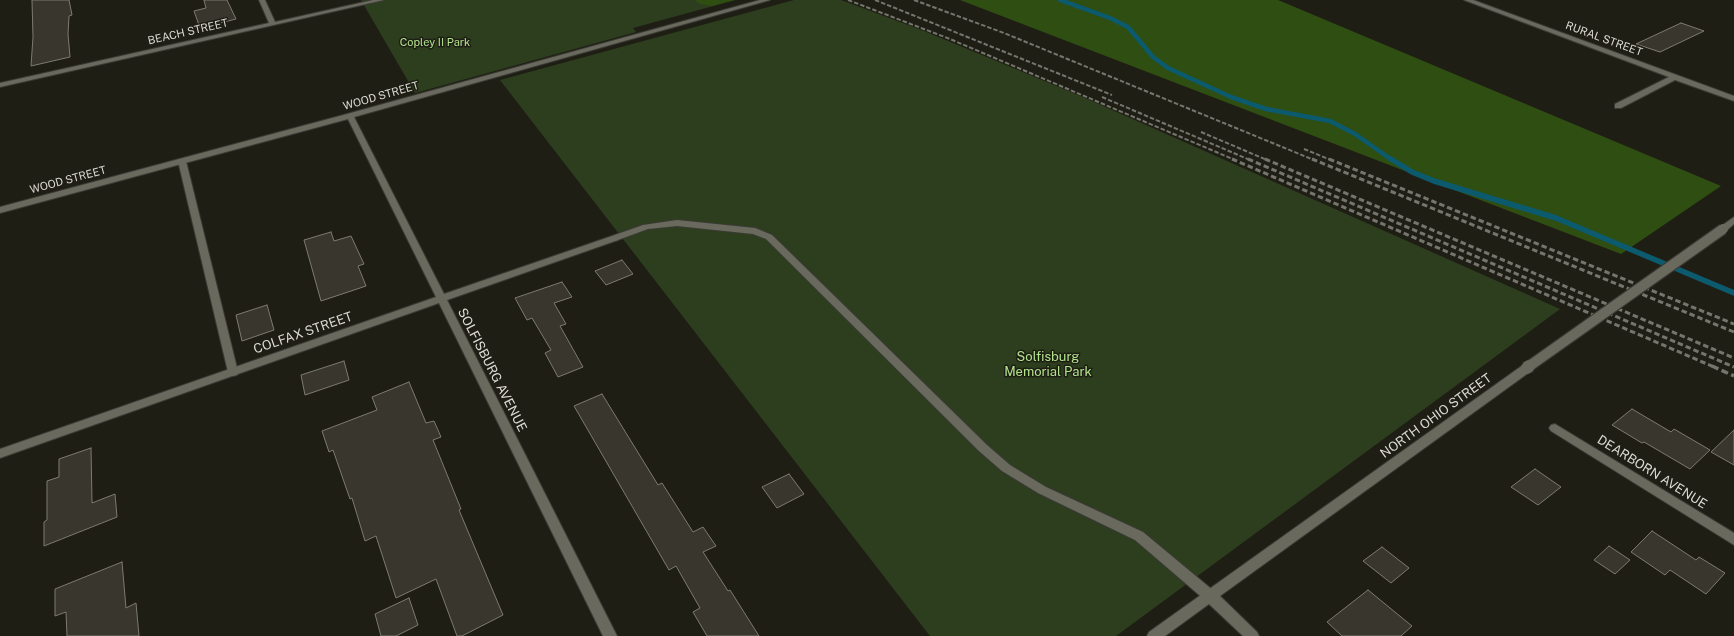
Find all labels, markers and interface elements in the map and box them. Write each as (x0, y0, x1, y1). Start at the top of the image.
street label: BEACH STREET (147, 16, 229, 48)
street label: RURAL STREET (1564, 19, 1644, 59)
park label: Copley II Park (400, 36, 470, 50)
street label: WOOD STREET (342, 79, 420, 113)
street label: WOOD STREET (28, 163, 108, 197)
street label: SOLFISBURG AVENUE (454, 306, 530, 434)
street label: COLFAX STREET (251, 309, 355, 357)
park label: Solfisburg Memorial Park (1004, 349, 1092, 380)
street label: NORTH OHIO STREET (1377, 370, 1495, 462)
street label: DEARBORN AVENUE (1594, 432, 1710, 512)

